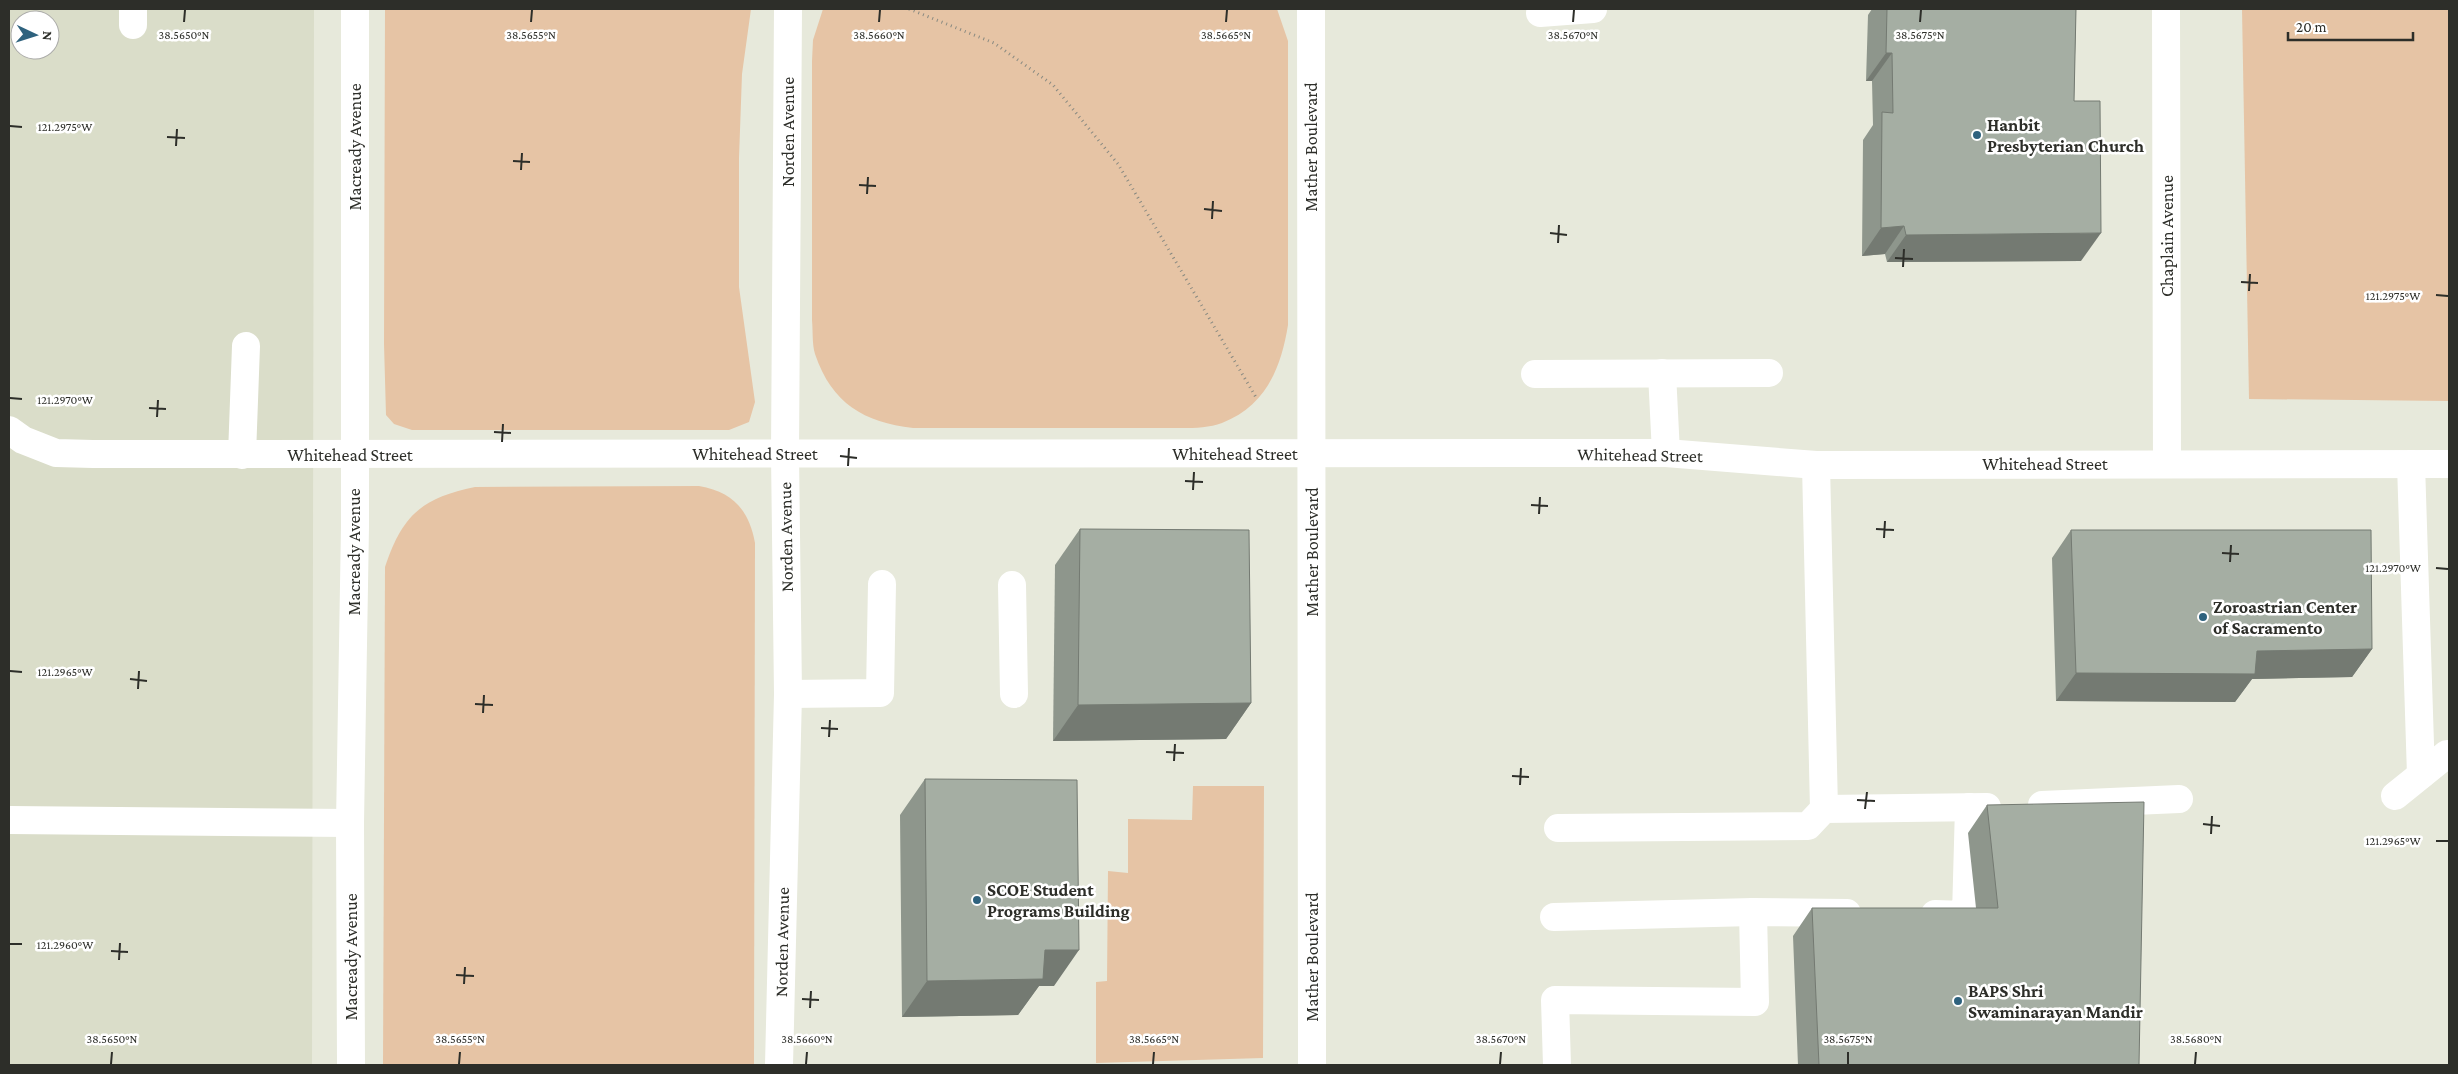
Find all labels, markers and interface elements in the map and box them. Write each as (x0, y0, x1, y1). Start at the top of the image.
north arrow (10, 10, 60, 60)
scale bar (2288, 10, 2413, 42)
text: 20 m (2296, 19, 2327, 35)
text: 38.5650°N (159, 28, 210, 42)
text: 38.5655°N (506, 28, 556, 42)
text: 38.5660°N (853, 28, 905, 42)
text: 38.5665°N (1201, 28, 1251, 42)
text: 38.5670°N (1548, 28, 1598, 42)
text: 38.5675°N (1895, 28, 1945, 42)
text: N (40, 31, 56, 42)
street label: Norden Avenue (778, 77, 798, 187)
street label: Mather Boulevard (1301, 82, 1321, 212)
street label: Macready Avenue (345, 83, 365, 211)
place label: Hanbit Presbyterian Church (1987, 115, 2145, 156)
text: 121.2975°W (38, 120, 92, 134)
marker: Hanbit Presbyterian Church (1971, 129, 1983, 141)
street label: Chaplain Avenue (2157, 175, 2177, 297)
text: 121.2975°W (2366, 289, 2420, 303)
text: 121.2970°W (37, 393, 93, 407)
street label: Whitehead Street (692, 444, 819, 464)
street label: Whitehead Street (1172, 444, 1299, 464)
street label: Whitehead Street (1577, 444, 1704, 466)
street label: Whitehead Street (287, 445, 414, 465)
street label: Whitehead Street (1982, 454, 2109, 474)
street label: Norden Avenue (775, 482, 797, 592)
street label: Mather Boulevard (1302, 487, 1322, 617)
street label: Macready Avenue (344, 488, 364, 616)
text: 121.2970°W (2365, 561, 2421, 575)
place label: Zoroastrian Center of Sacramento (2213, 597, 2357, 638)
marker: Zoroastrian Center of Sacramento (2197, 611, 2209, 623)
text: 121.2965°W (37, 665, 93, 679)
text: 121.2965°W (2365, 834, 2421, 848)
place label: SCOE Student Programs Building (987, 880, 1130, 921)
street label: Norden Avenue (771, 887, 793, 997)
street label: Mather Boulevard (1302, 892, 1322, 1022)
street label: Macready Avenue (341, 893, 361, 1021)
marker: SCOE Student Programs Building (971, 894, 983, 906)
text: 121.2960°W (37, 938, 93, 952)
place label: BAPS Shri Swaminarayan Mandir (1968, 981, 2143, 1022)
marker: BAPS Shri Swaminarayan Mandir (1952, 995, 1964, 1007)
text: 38.5650°N (87, 1032, 138, 1046)
text: 38.5655°N (435, 1032, 485, 1046)
text: 38.5660°N (781, 1032, 833, 1046)
text: 38.5665°N (1129, 1032, 1179, 1046)
text: 38.5670°N (1476, 1032, 1526, 1046)
text: 38.5675°N (1823, 1032, 1873, 1046)
text: 38.5680°N (2170, 1032, 2222, 1046)

